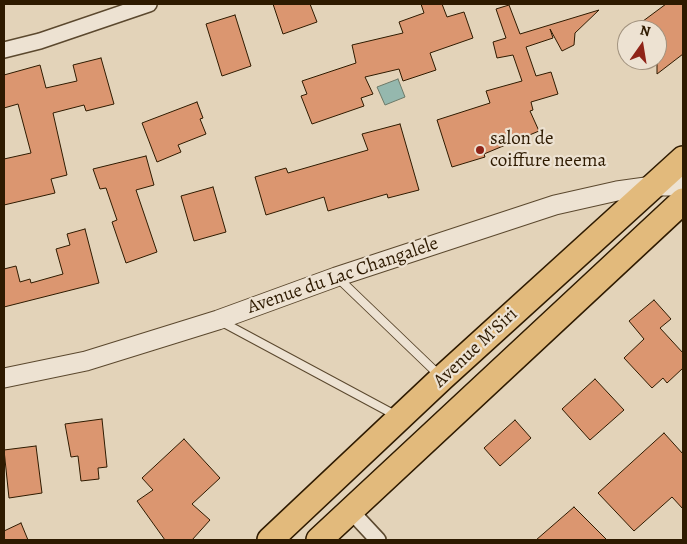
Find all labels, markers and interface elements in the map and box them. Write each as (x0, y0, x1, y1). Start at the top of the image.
north arrow (617, 20, 667, 70)
text: N (638, 20, 652, 41)
place label: salon de coiffure neema (490, 128, 606, 172)
marker: salon de coiffure neema (474, 144, 486, 156)
street label: Avenue du Lac Changalele (244, 233, 442, 319)
street label: Avenue M'Siri (429, 303, 523, 393)

